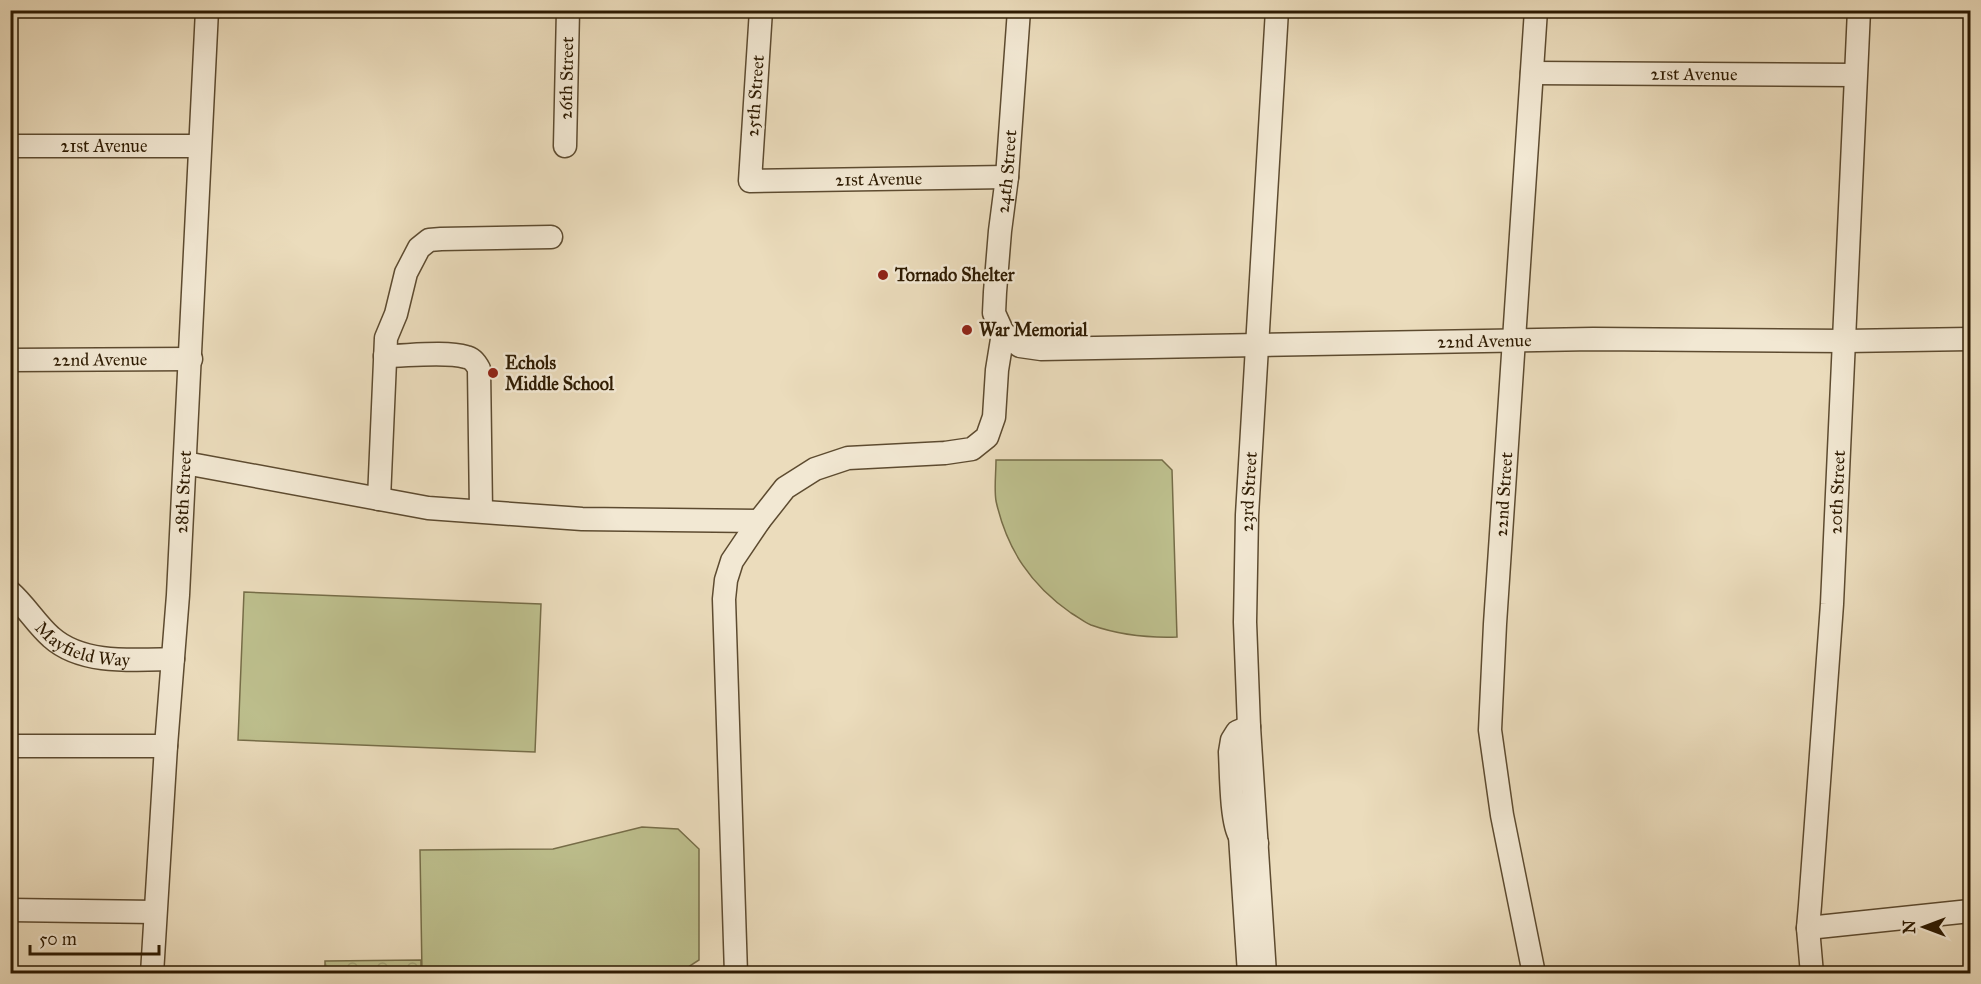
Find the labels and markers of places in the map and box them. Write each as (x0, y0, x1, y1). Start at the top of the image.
place label: Tornado Shelter (894, 264, 1016, 286)
marker: Tornado Shelter (876, 268, 890, 282)
place label: War Memorial (979, 319, 1089, 341)
marker: War Memorial (960, 323, 974, 337)
place label: Echols Middle School (505, 352, 615, 395)
marker: Echols Middle School (486, 366, 500, 380)

